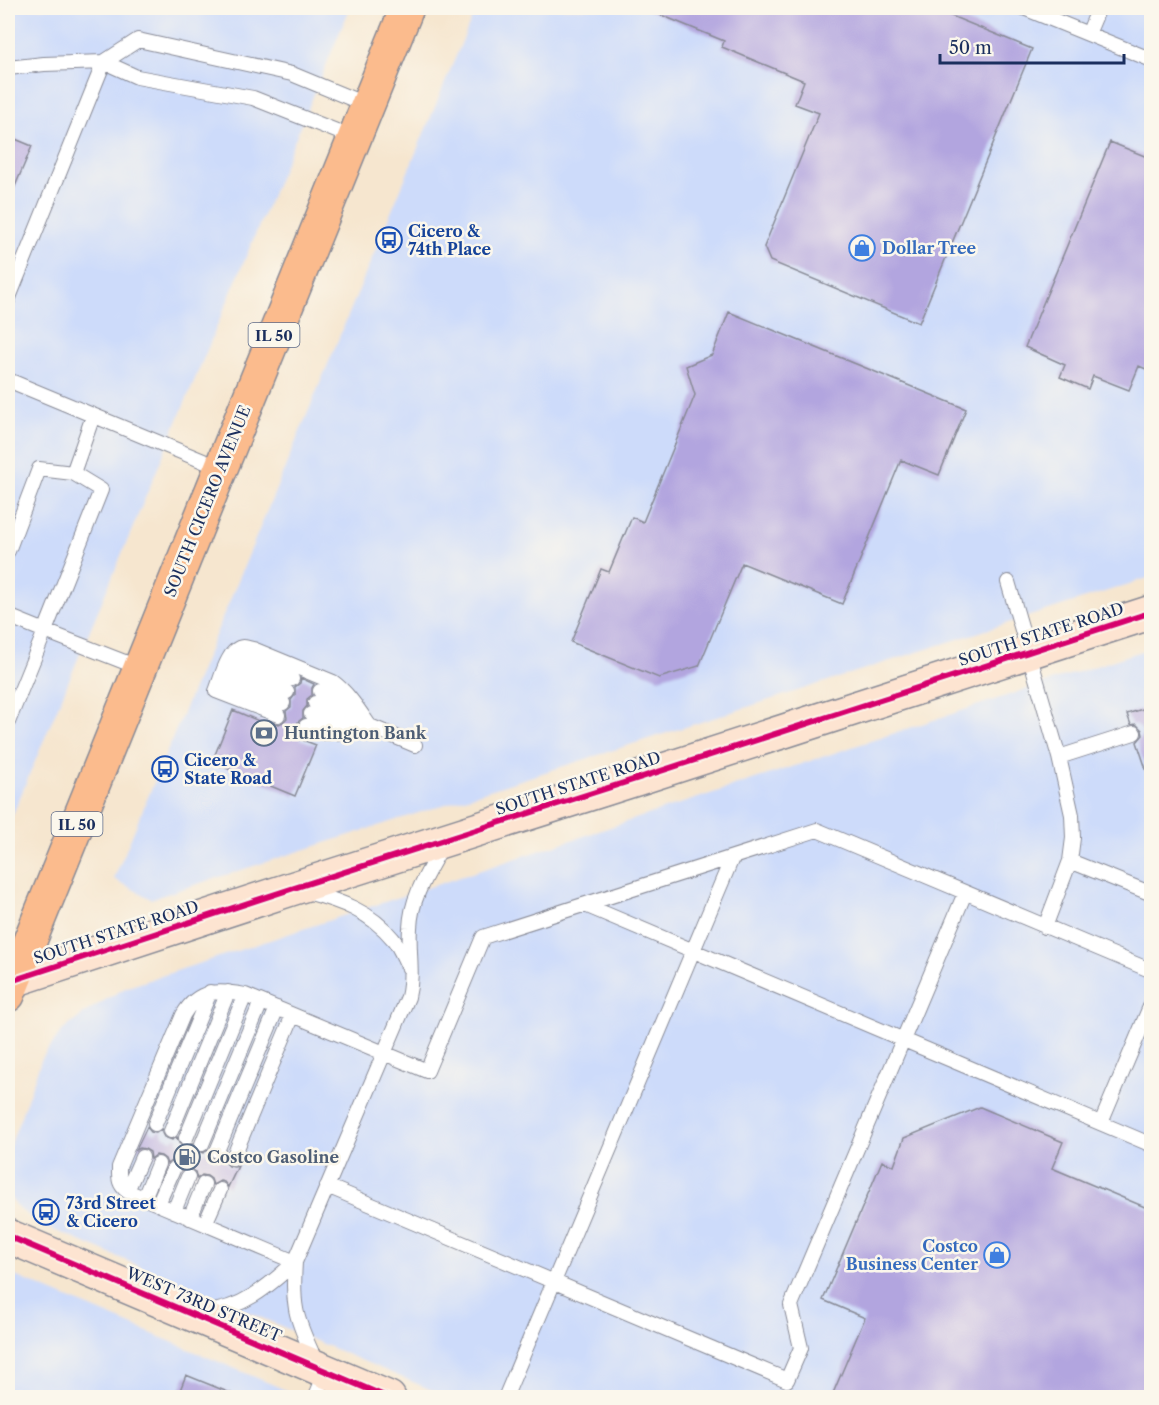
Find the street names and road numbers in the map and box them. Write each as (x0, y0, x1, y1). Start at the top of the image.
road number: IL 50 (248, 323, 300, 347)
street label: SOUTH CICERO AVENUE (159, 402, 255, 600)
street label: SOUTH STATE ROAD (956, 598, 1126, 670)
street label: SOUTH STATE ROAD (493, 747, 663, 819)
road number: IL 50 (52, 812, 103, 836)
street label: SOUTH STATE ROAD (31, 896, 201, 968)
street label: WEST 73RD STREET (122, 1262, 285, 1346)

